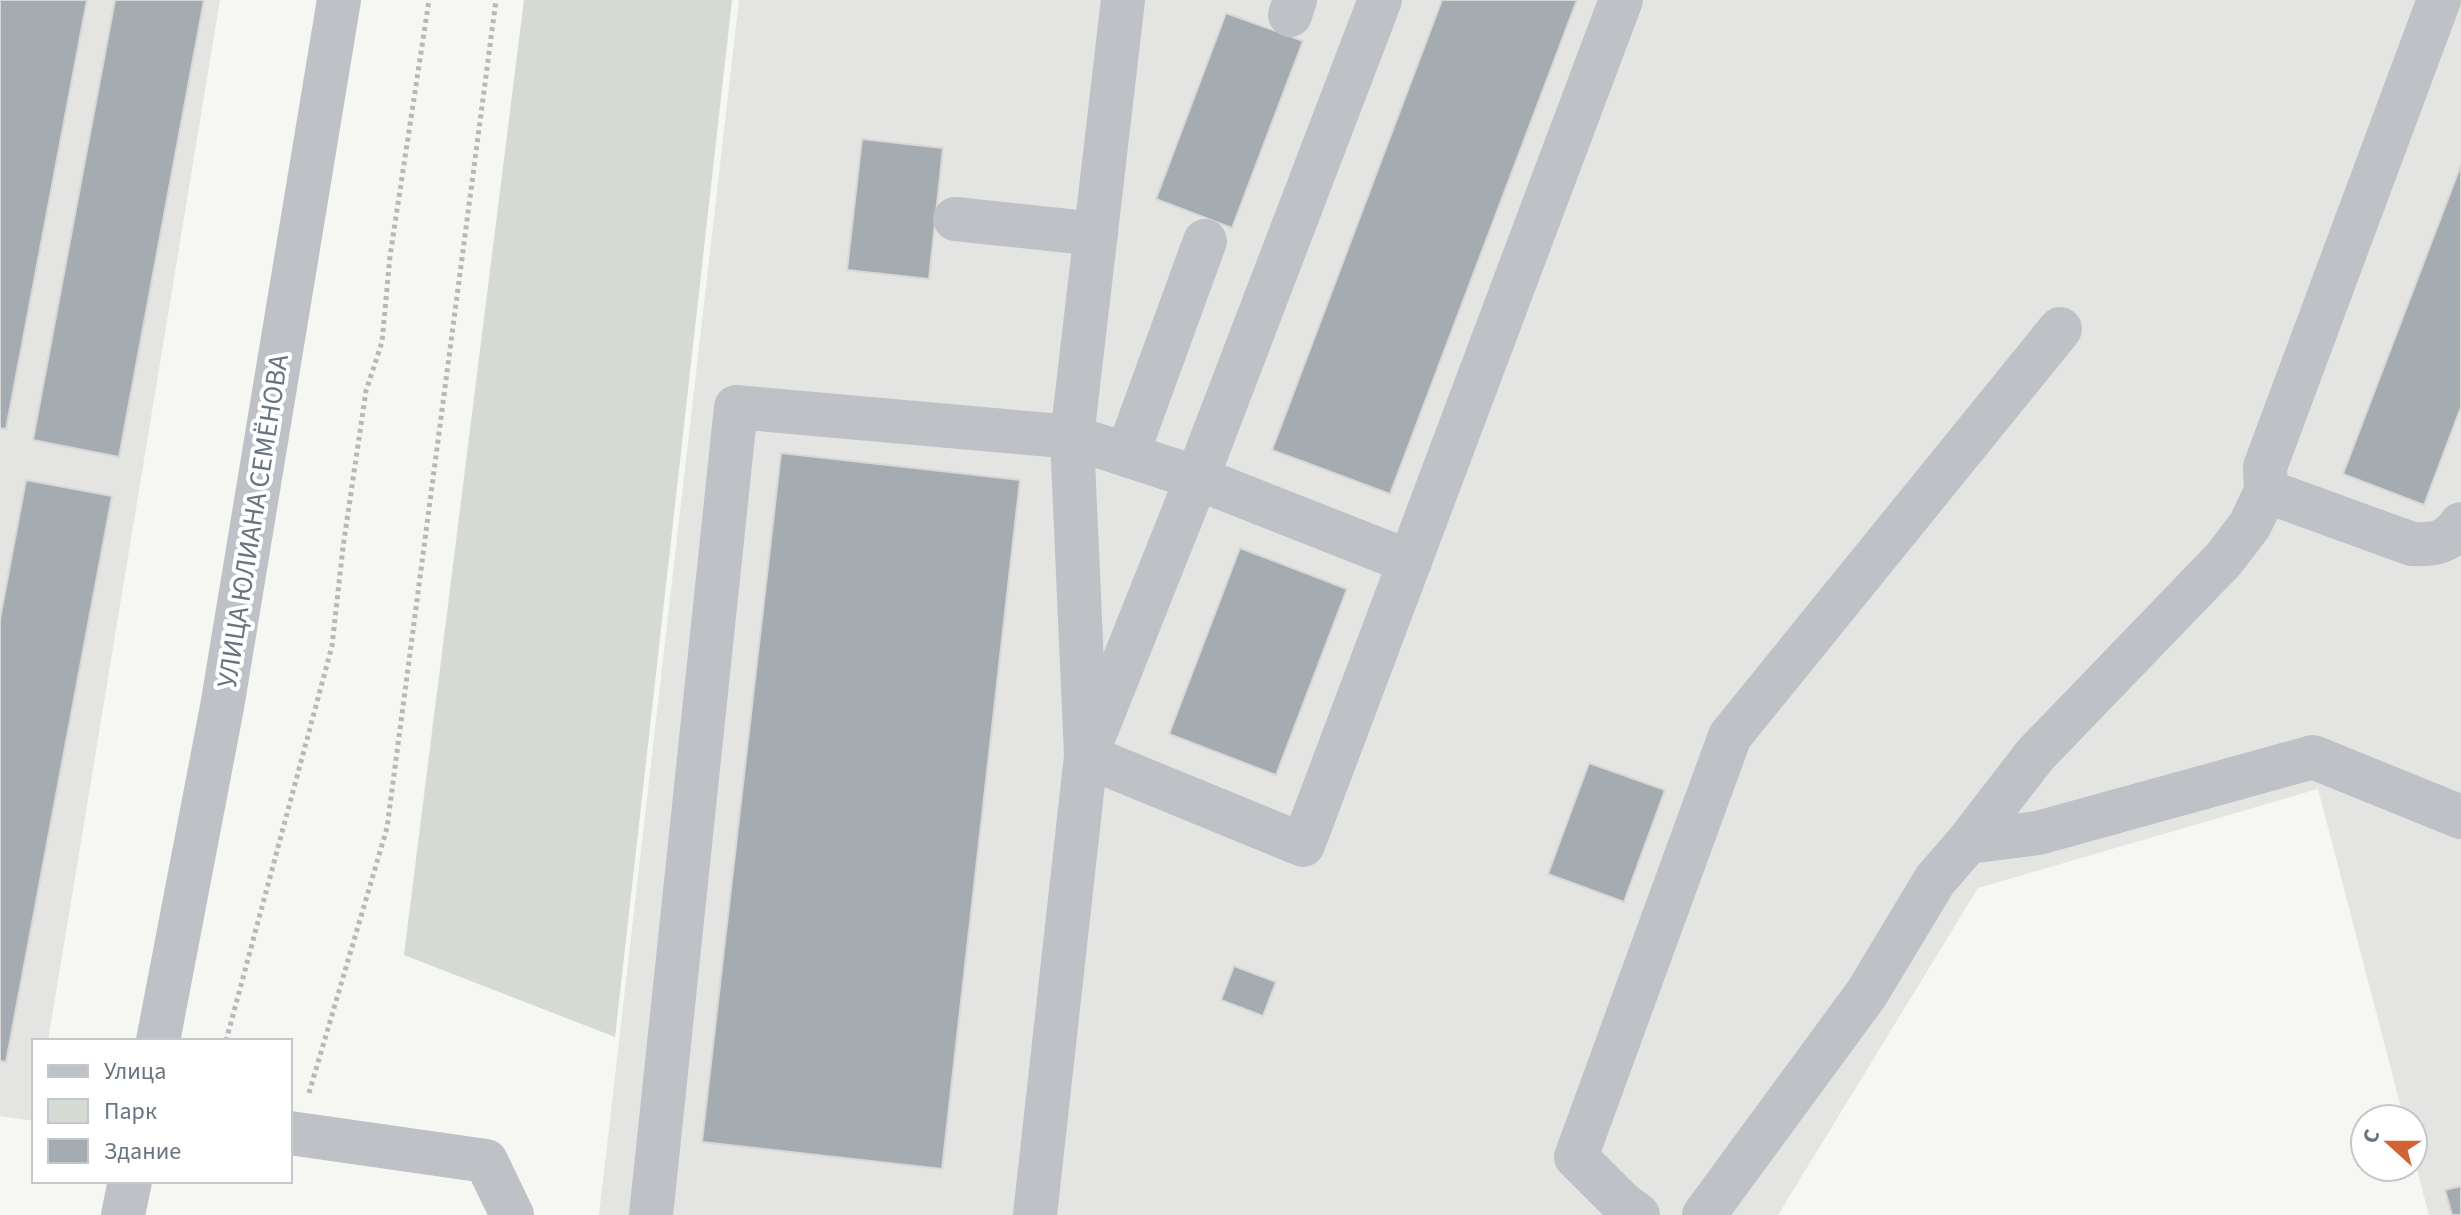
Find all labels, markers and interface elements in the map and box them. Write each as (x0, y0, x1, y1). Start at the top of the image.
street label: УЛИЦА ЮЛИАНА СЕМЁНОВА (207, 351, 299, 691)
legend (32, 1039, 292, 1183)
text: Улица (104, 1054, 166, 1089)
text: Парк (104, 1094, 157, 1129)
north arrow (2349, 1103, 2429, 1183)
text: С (2354, 1124, 2389, 1148)
text: Здание (104, 1134, 181, 1169)

